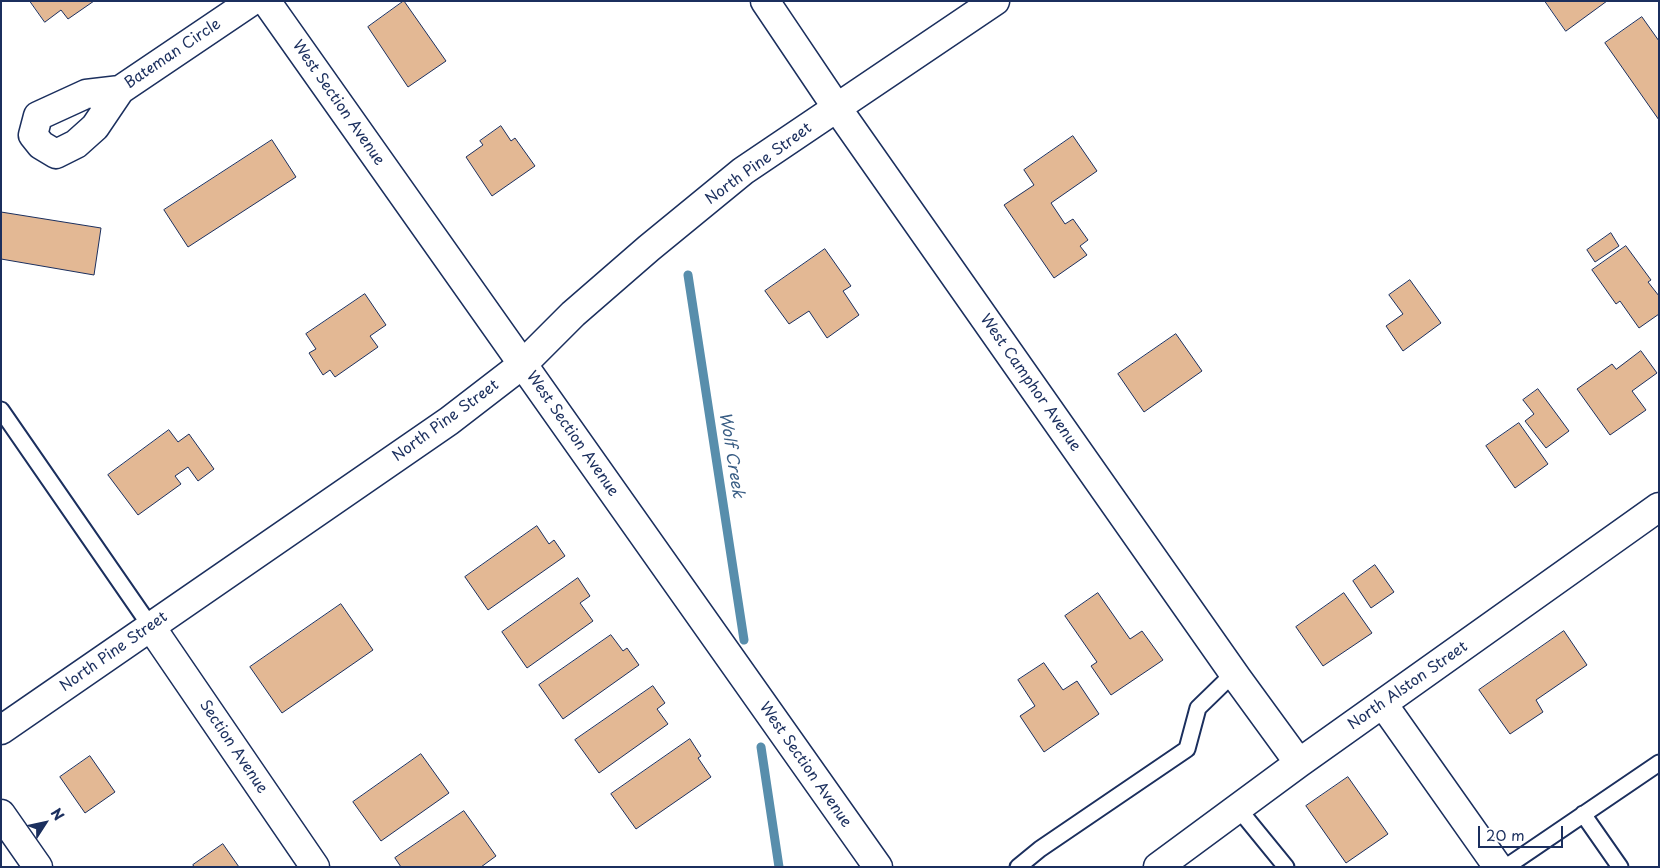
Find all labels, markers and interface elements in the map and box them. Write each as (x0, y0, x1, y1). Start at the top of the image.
street label: Bateman Circle (122, 15, 224, 93)
street label: West Section Avenue (288, 37, 388, 169)
street label: North Pine Street (702, 119, 816, 209)
street label: West Camphor Avenue (976, 311, 1084, 455)
street label: West Section Avenue (522, 368, 622, 500)
street label: North Pine Street (389, 376, 503, 466)
water label: Wolf Creek (715, 411, 747, 499)
street label: North Pine Street (57, 608, 171, 696)
street label: North Alston Street (1345, 638, 1471, 734)
street label: Section Avenue (195, 697, 271, 797)
street label: West Section Avenue (755, 699, 855, 831)
north arrow (20, 798, 70, 848)
text: N (46, 804, 69, 825)
scale bar (1480, 816, 1565, 848)
text: 20 m (1486, 823, 1525, 846)

